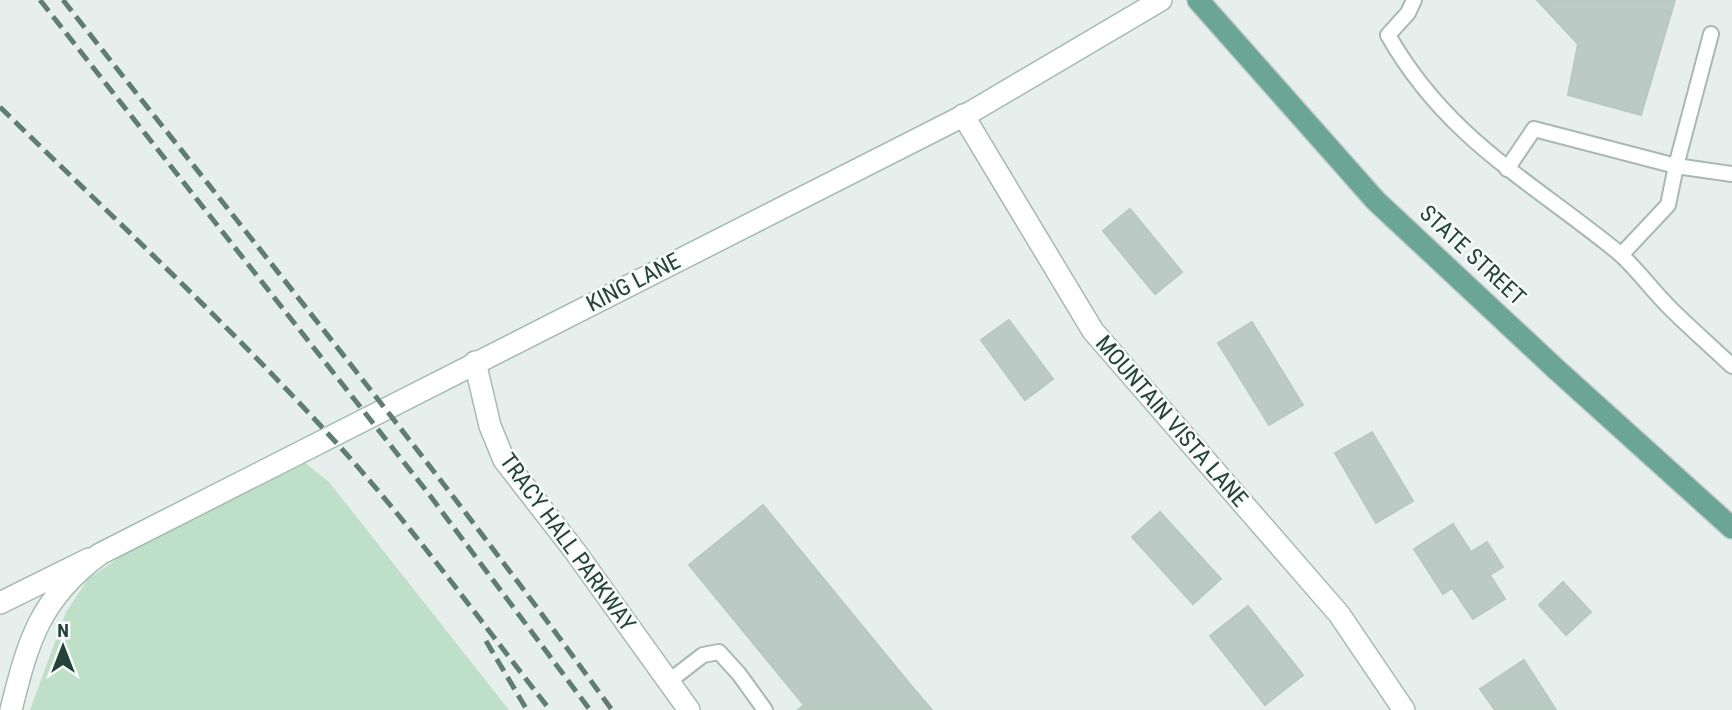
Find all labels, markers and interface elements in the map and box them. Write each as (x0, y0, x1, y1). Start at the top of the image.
street label: STATE STREET (1414, 200, 1531, 311)
street label: KING LANE (582, 247, 685, 318)
street label: MOUNTAIN VISTA LANE (1090, 330, 1253, 512)
street label: TRACY HALL PARKWAY (494, 448, 641, 636)
north arrow (28, 612, 98, 682)
text: N (57, 619, 69, 642)

